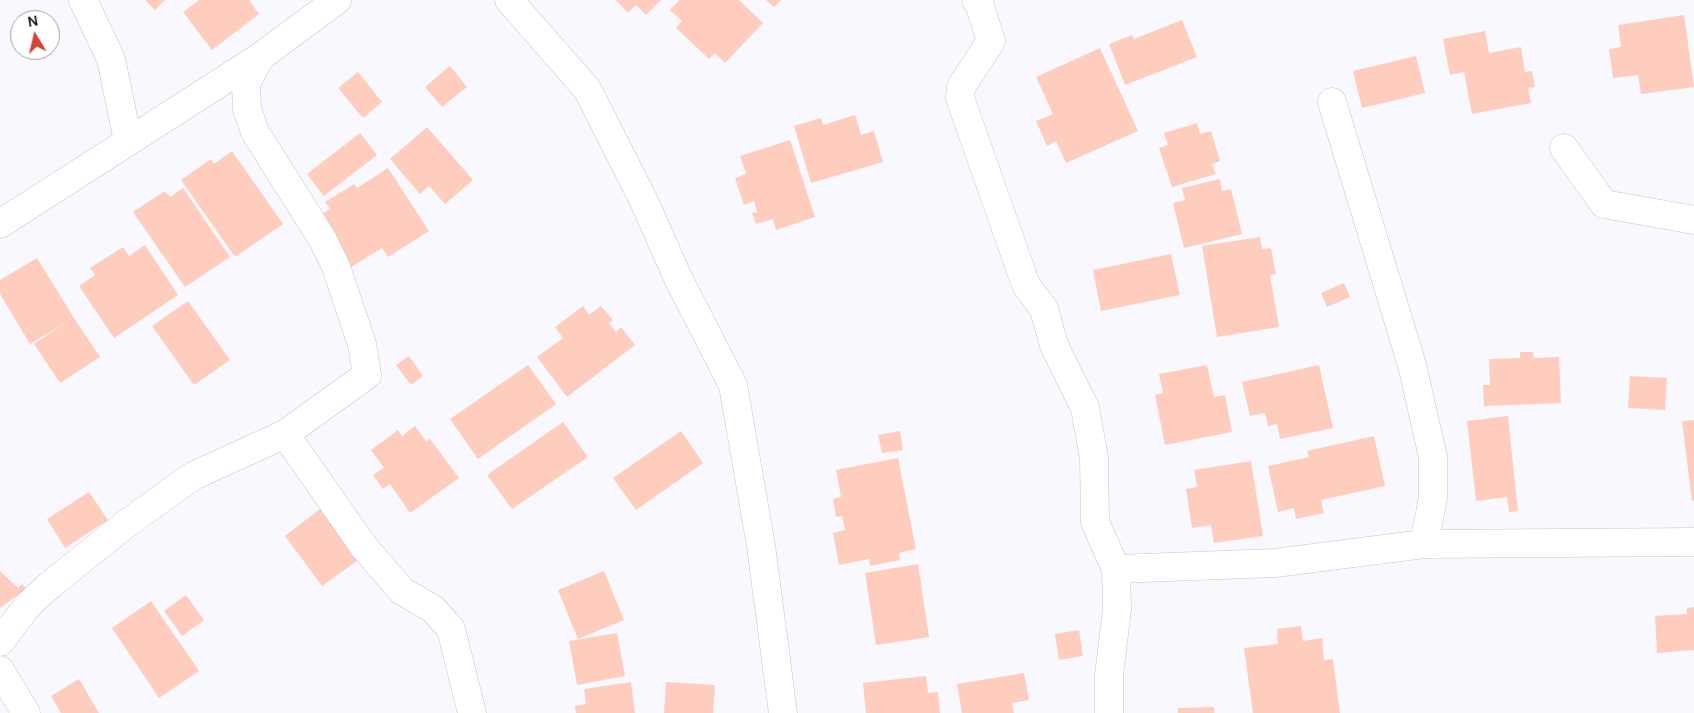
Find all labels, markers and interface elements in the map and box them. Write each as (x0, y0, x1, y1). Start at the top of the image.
north arrow (10, 10, 60, 60)
text: N (26, 11, 39, 31)

